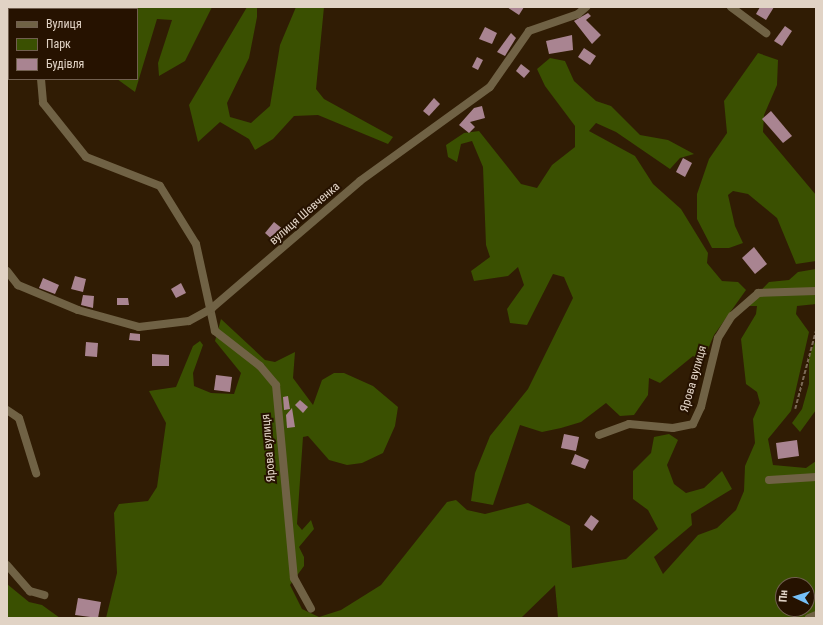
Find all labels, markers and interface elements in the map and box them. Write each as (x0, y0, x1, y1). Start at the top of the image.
legend (8, 8, 138, 80)
text: Вулиця (46, 17, 82, 31)
text: Парк (46, 37, 71, 51)
text: Будівля (46, 57, 84, 71)
street label: вулиця Шевченка (267, 180, 343, 248)
street label: Ярова вулиця (678, 344, 710, 414)
street label: Ярова вулиця (259, 413, 279, 483)
north arrow (775, 577, 815, 617)
text: Пн (777, 590, 790, 603)

